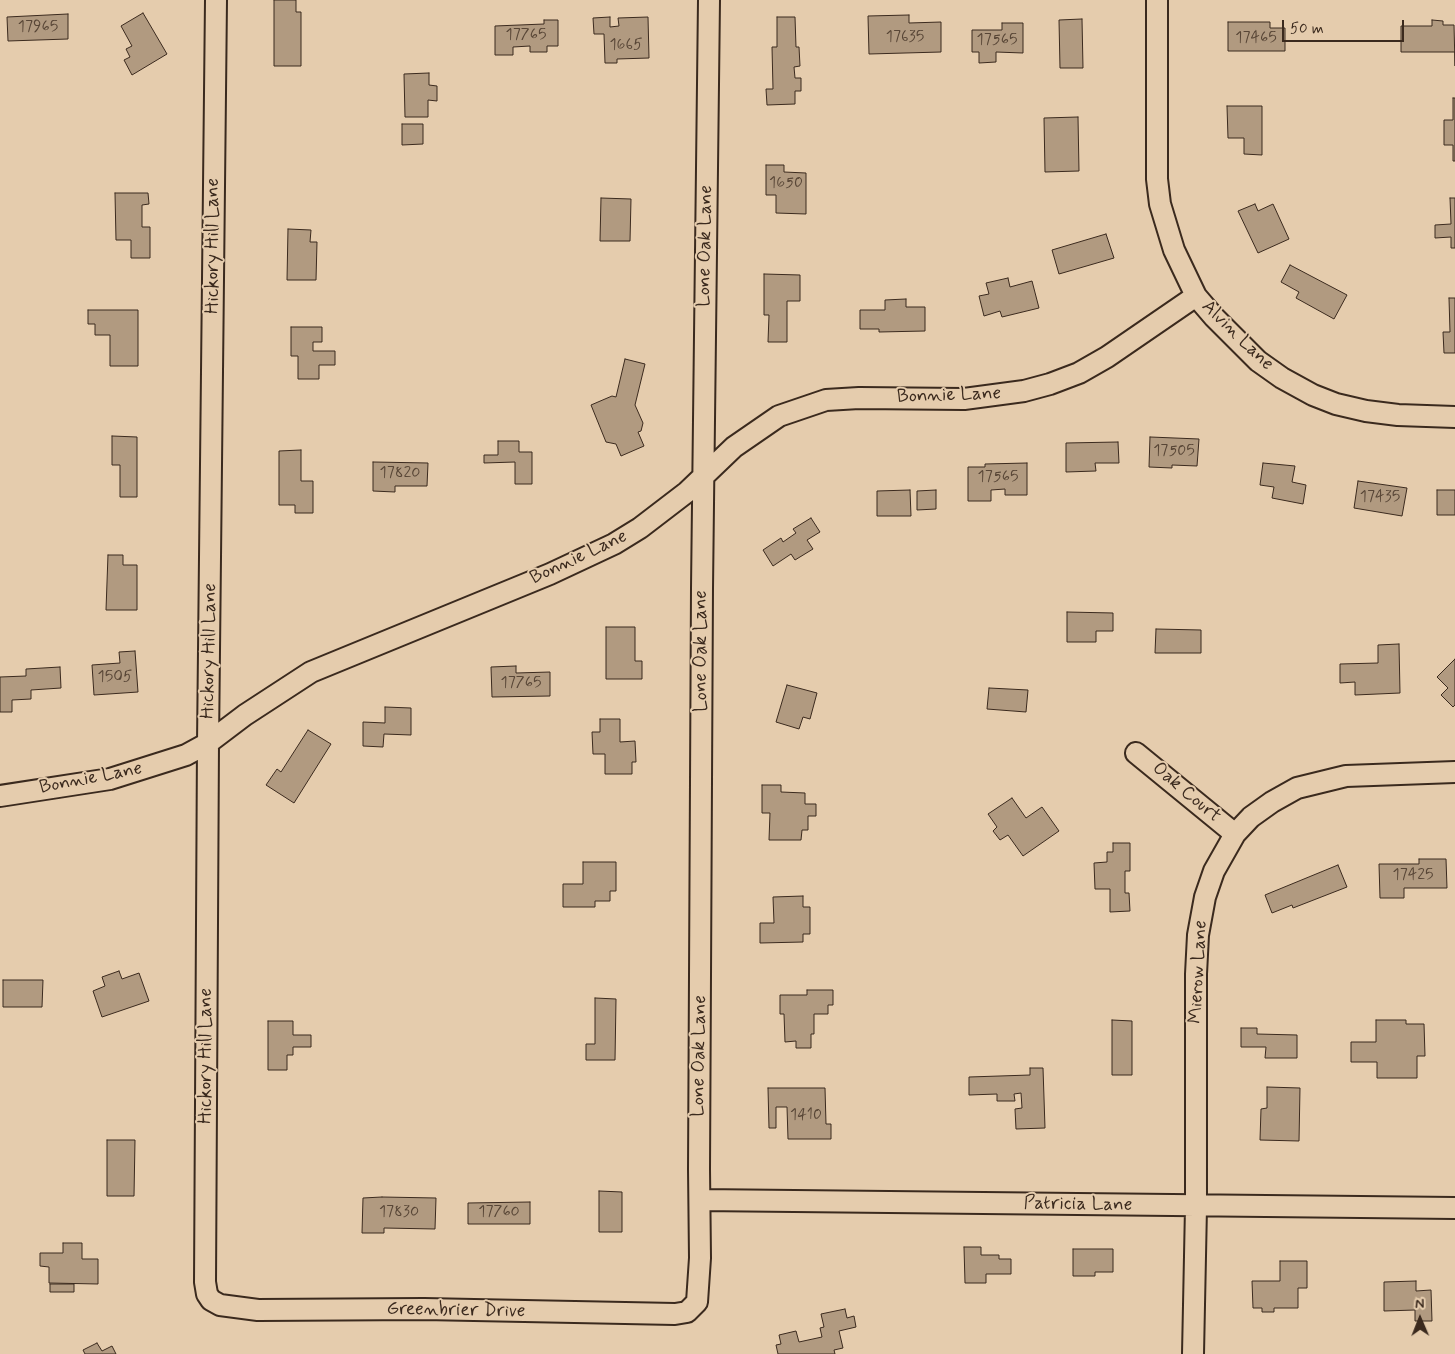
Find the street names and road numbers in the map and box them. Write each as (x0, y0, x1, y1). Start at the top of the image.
street label: Hickory Hill Lane (203, 178, 225, 314)
street label: Lone Oak Lane (694, 185, 718, 307)
street label: Alvin Lane (1196, 296, 1278, 376)
street label: Bonnie Lane (896, 383, 1002, 409)
street label: Bonnie Lane (527, 526, 631, 590)
street label: Hickory Hill Lane (197, 583, 223, 719)
street label: Lone Oak Lane (691, 590, 713, 712)
street label: Bonnie Lane (38, 758, 144, 800)
street label: Oak Court (1147, 758, 1225, 828)
street label: Mierow Lane (1185, 920, 1213, 1024)
street label: Hickory Hill Lane (196, 988, 218, 1124)
street label: Lone Oak Lane (688, 995, 712, 1117)
street label: Patricia Lane (1023, 1193, 1133, 1217)
street label: Greenbrier Drive (386, 1298, 526, 1324)

